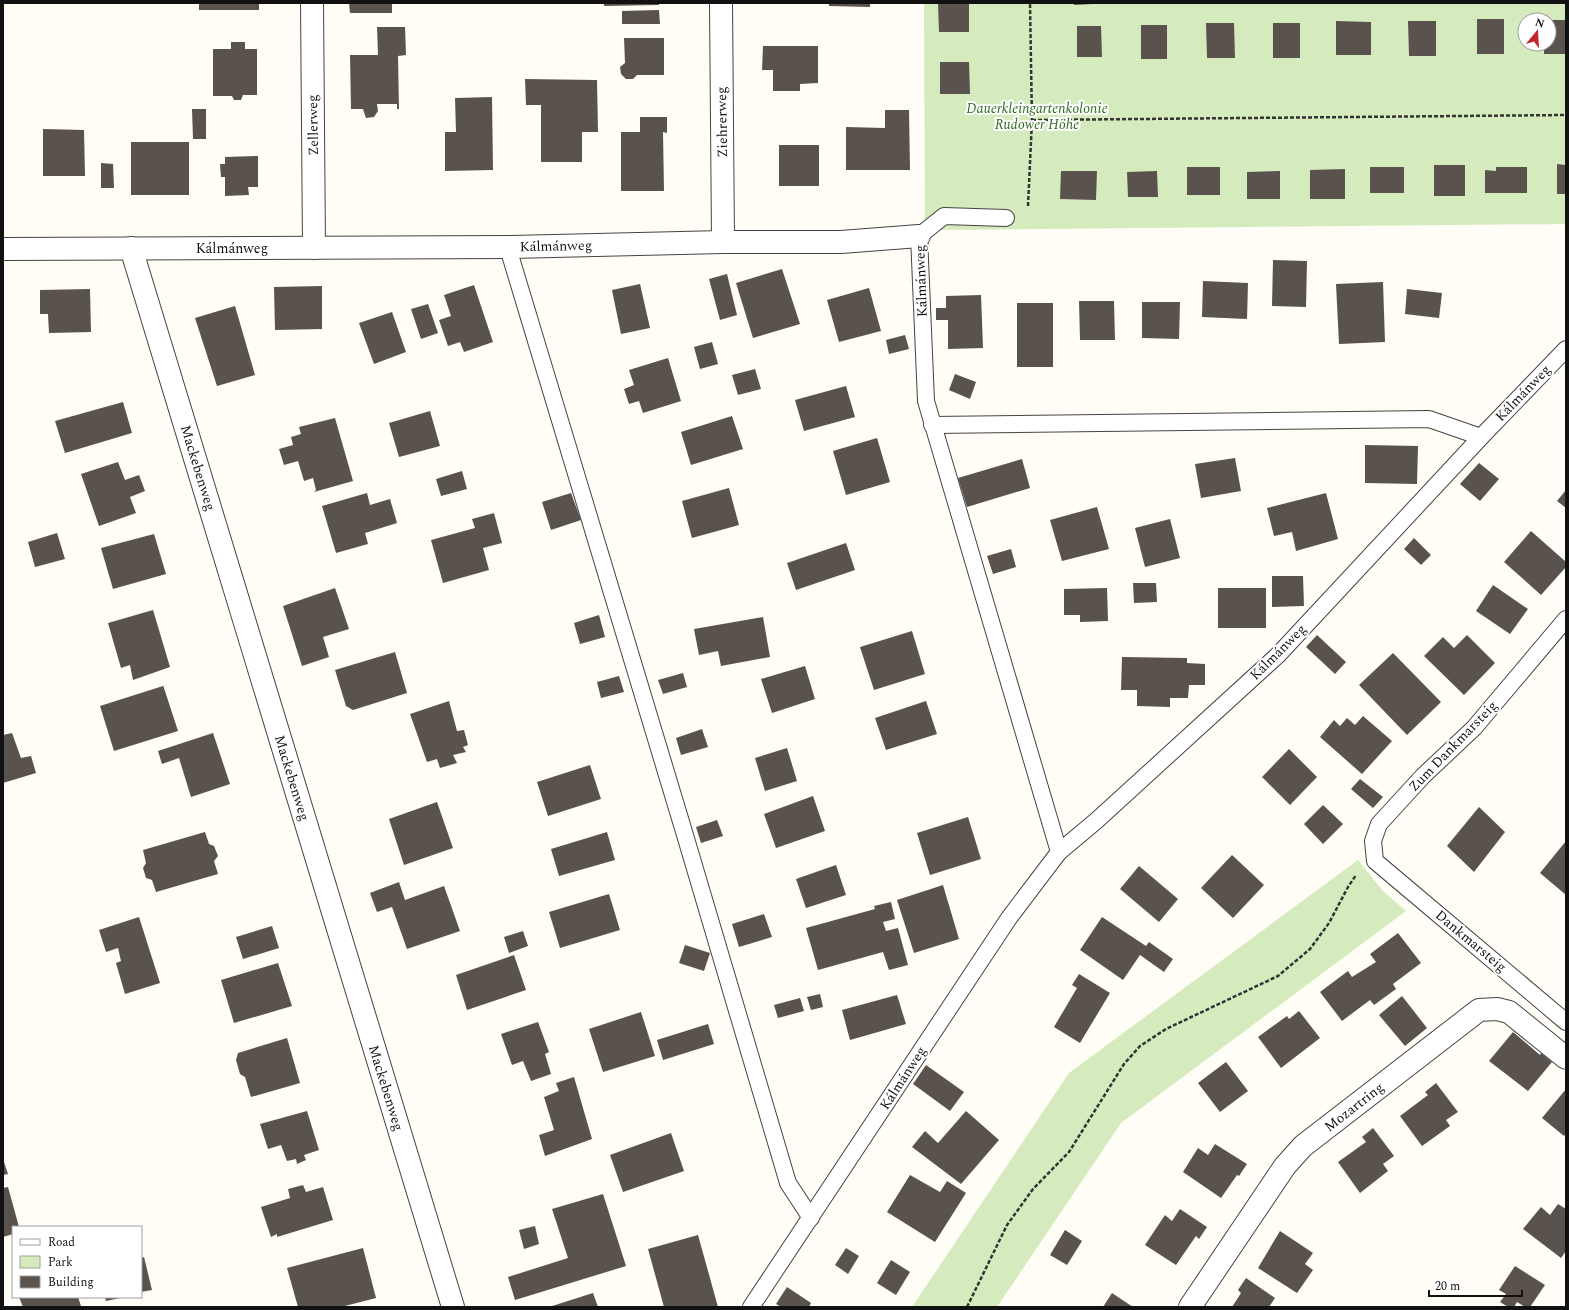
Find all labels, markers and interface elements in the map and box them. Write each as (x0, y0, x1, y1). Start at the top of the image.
north arrow (1517, 12, 1557, 52)
text: N (1533, 13, 1547, 32)
street label: Ziehrerweg (711, 86, 733, 158)
street label: Zellerweg (302, 94, 324, 156)
park label: Dauerkleingartenkolonie Rudower Höhe (966, 98, 1108, 135)
street label: Kálmánweg (520, 235, 592, 257)
street label: Kálmánweg (196, 238, 268, 259)
street label: Kálmánweg (909, 244, 933, 318)
street label: Kálmánweg (1490, 360, 1556, 426)
street label: Mackebenweg (175, 422, 221, 514)
street label: Kálmánweg (1245, 619, 1311, 685)
street label: Zum Dankmarsteig (1404, 695, 1502, 797)
street label: Mackebenweg (269, 732, 315, 824)
street label: Dankmarsteig (1431, 905, 1511, 977)
street label: Mackebenweg (363, 1042, 409, 1134)
street label: Kálmánweg (874, 1042, 932, 1114)
street label: Mozartring (1320, 1077, 1388, 1137)
legend (12, 1226, 142, 1298)
text: Road (48, 1233, 75, 1252)
text: Park (48, 1253, 73, 1272)
scale bar (1429, 1272, 1522, 1298)
text: Building (48, 1273, 94, 1292)
text: 20 m (1435, 1277, 1460, 1296)

